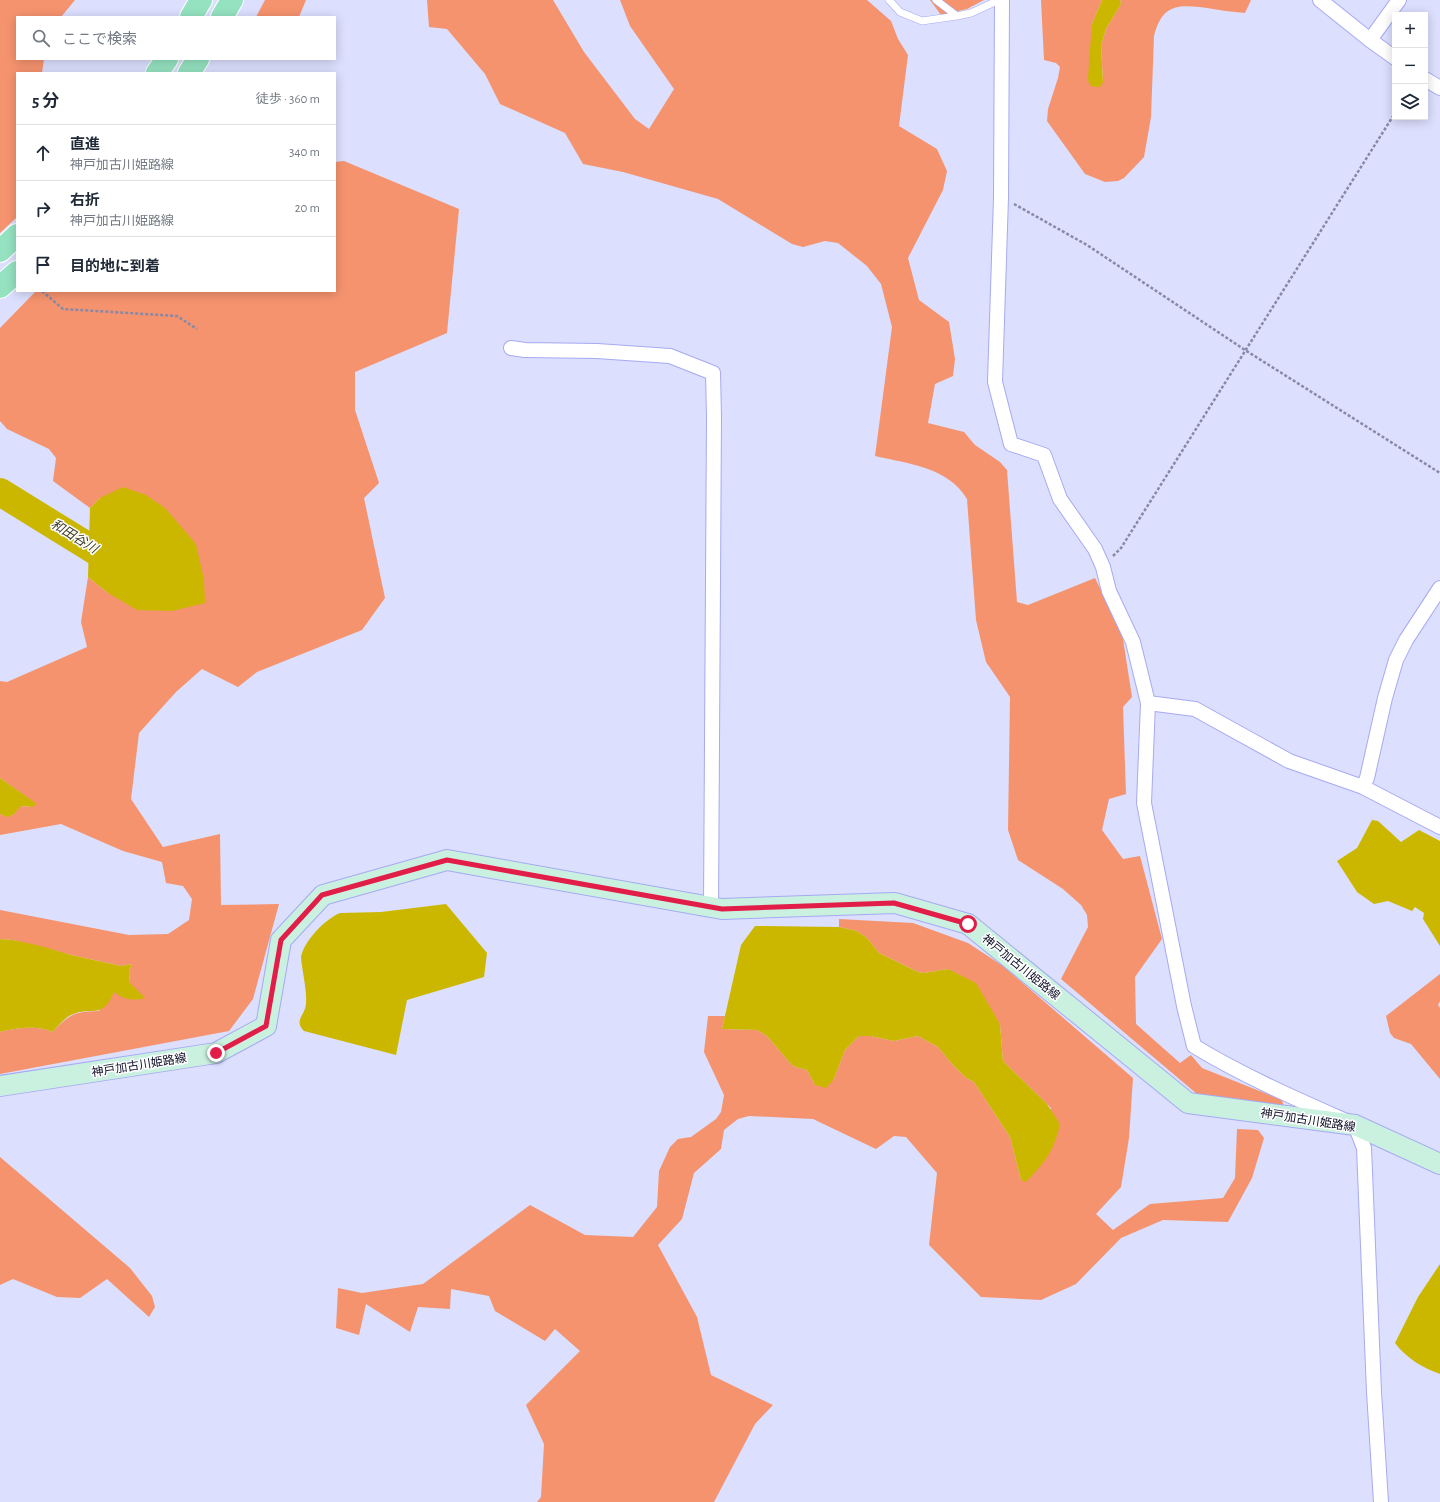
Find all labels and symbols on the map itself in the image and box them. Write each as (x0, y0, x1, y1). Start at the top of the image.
water label: 和田谷川 (48, 517, 102, 557)
route start (959, 915, 977, 933)
street label: 神戸加古川姫路線 (980, 931, 1063, 1002)
route end (207, 1044, 225, 1062)
street label: 神戸加古川姫路線 (90, 1051, 187, 1078)
street label: 神戸加古川姫路線 (1260, 1106, 1357, 1133)

